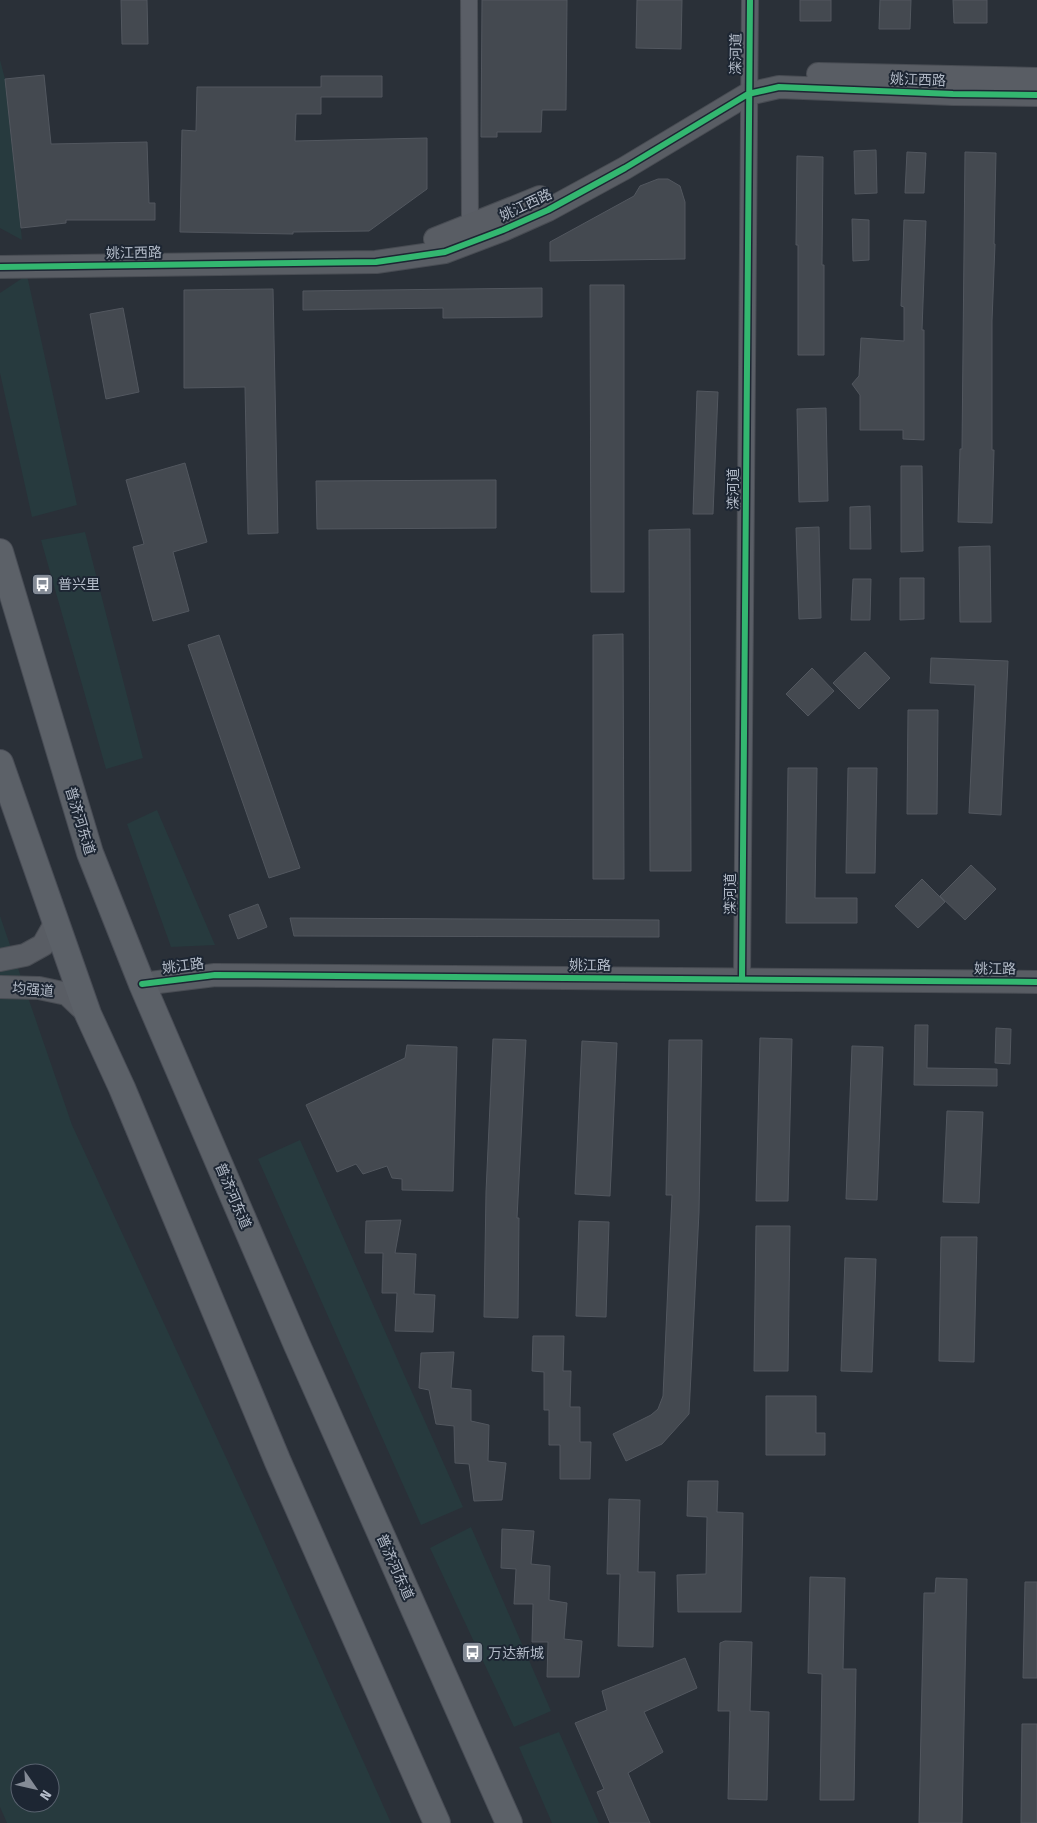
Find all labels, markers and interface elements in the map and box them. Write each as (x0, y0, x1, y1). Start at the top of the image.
street label: 滦河道 (727, 33, 745, 75)
street label: 姚江西路 (890, 71, 946, 89)
street label: 姚江西路 (497, 185, 555, 225)
street label: 姚江西路 (106, 244, 162, 262)
street label: 滦河道 (725, 468, 742, 510)
bus stop icon: 普兴里 (30, 572, 54, 596)
place label: 普兴里 (58, 576, 100, 593)
street label: 普济河东道 (62, 785, 98, 857)
street label: 滦河道 (722, 873, 739, 915)
street label: 姚江路 (161, 955, 205, 977)
street label: 姚江路 (569, 957, 611, 974)
street label: 姚江路 (974, 960, 1016, 978)
street label: 均强道 (11, 980, 55, 1000)
street label: 普济河东道 (212, 1160, 254, 1232)
street label: 普济河东道 (373, 1532, 417, 1602)
bus stop icon: 万达新城 (460, 1641, 484, 1665)
place label: 万达新城 (488, 1645, 544, 1662)
north arrow (10, 1763, 60, 1813)
text: N (36, 1787, 55, 1803)

